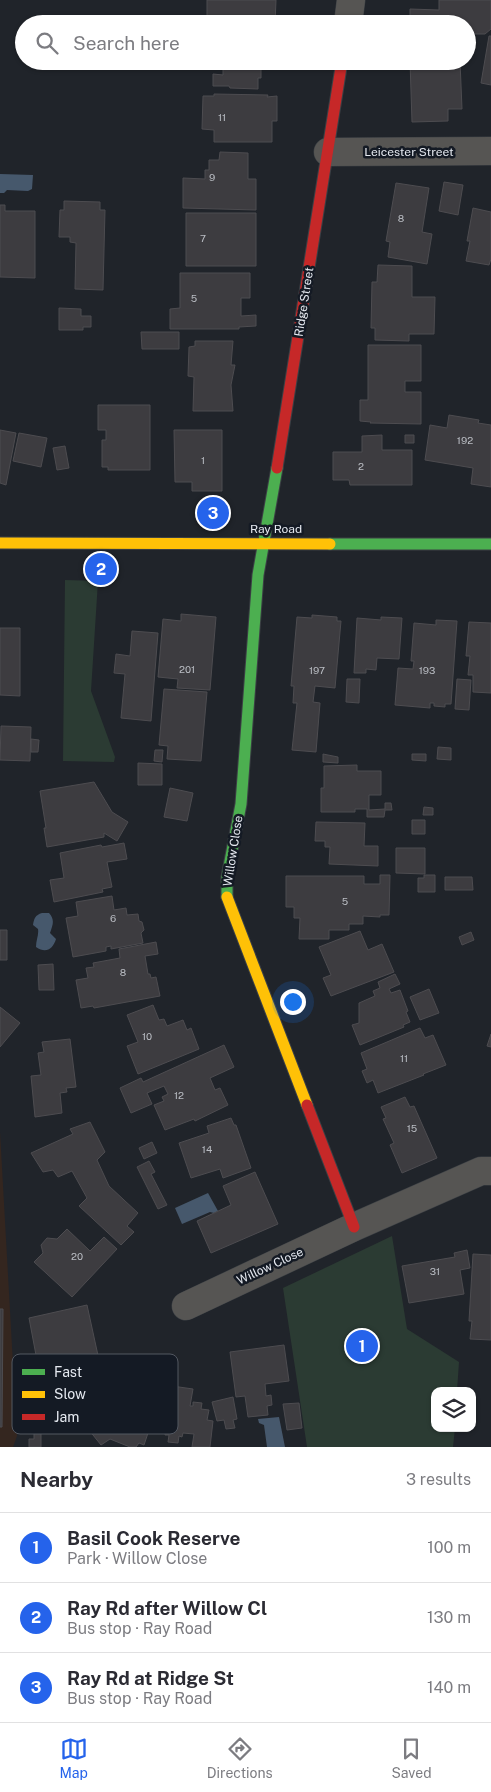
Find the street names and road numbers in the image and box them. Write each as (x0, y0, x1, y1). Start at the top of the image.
street label: Leicester Street (364, 145, 454, 159)
street label: Ridge Street (292, 266, 316, 338)
street label: Ray Road (250, 522, 302, 536)
street label: Willow Close (220, 814, 246, 887)
street label: Willow Close (235, 1244, 306, 1287)

